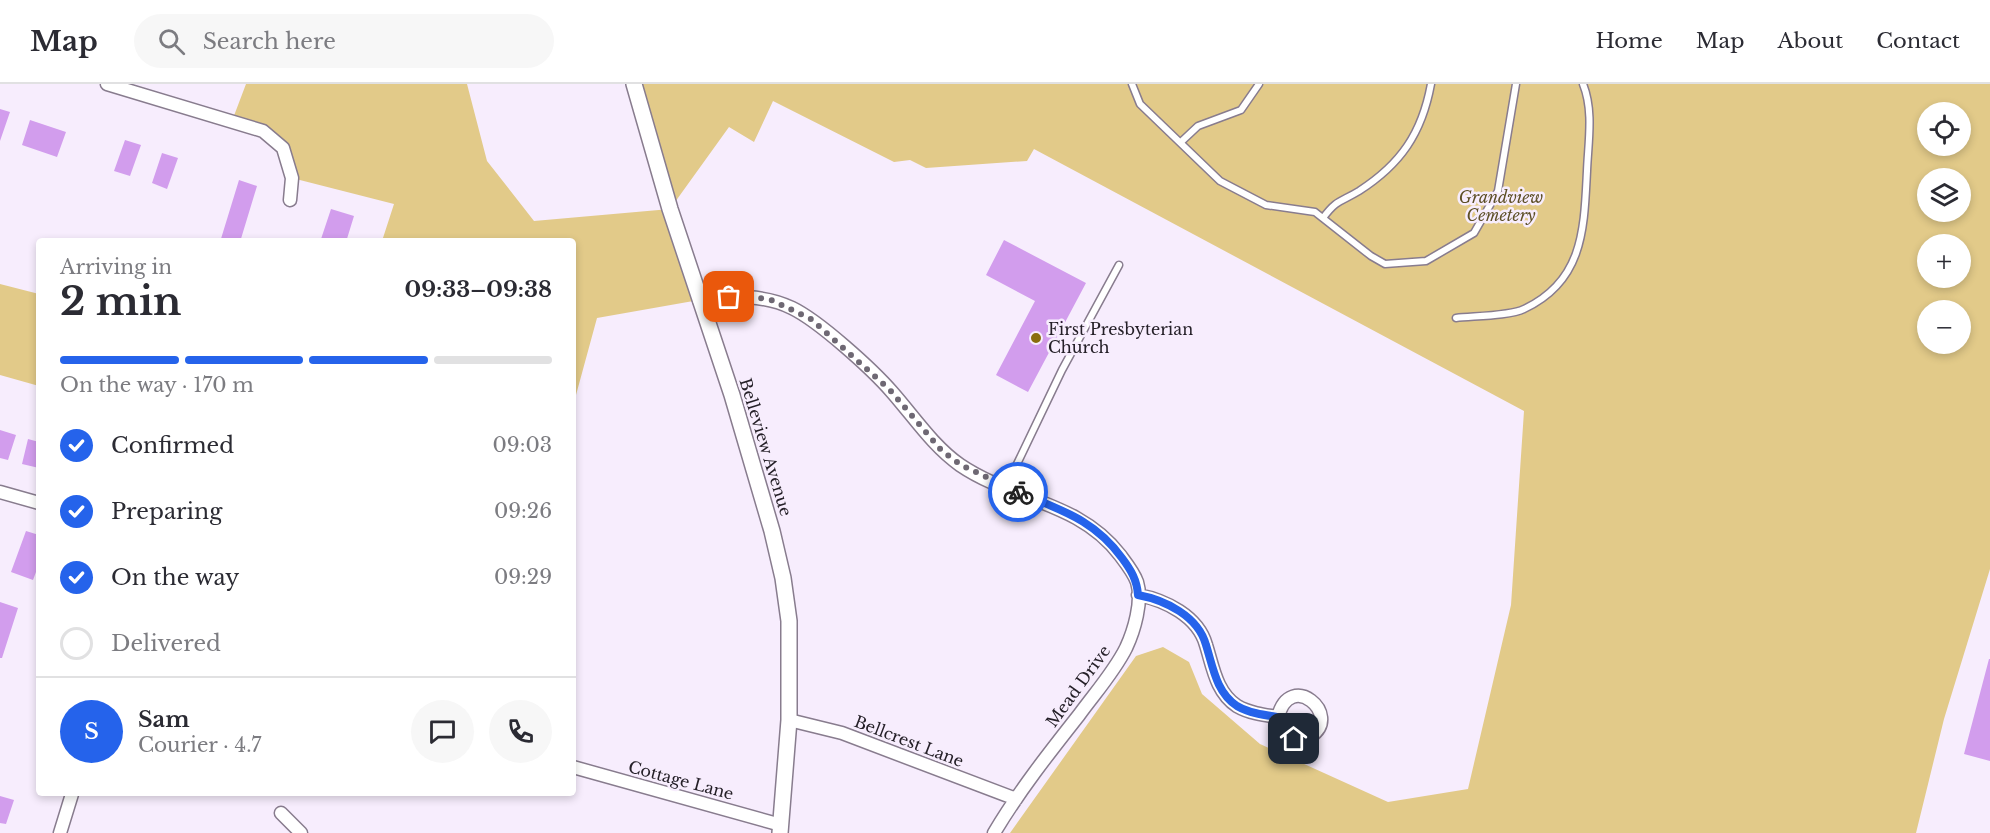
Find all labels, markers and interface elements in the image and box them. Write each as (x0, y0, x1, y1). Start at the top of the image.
search box (134, 14, 554, 68)
text: Map (30, 24, 98, 59)
icon: search (155, 25, 188, 58)
text: Search here (203, 28, 336, 55)
text: Home (1596, 28, 1663, 54)
text: Map (1696, 28, 1744, 54)
text: About (1777, 28, 1843, 54)
text: Contact (1876, 28, 1960, 54)
map controls (1917, 102, 1971, 354)
button: locate (1917, 102, 1971, 156)
button: layers (1917, 168, 1971, 222)
park label: Grandview Cemetery (1459, 187, 1544, 225)
button: + (1917, 234, 1971, 288)
text: Arriving in (60, 255, 172, 279)
pin (703, 271, 754, 322)
text: 09:33–09:38 (405, 276, 552, 303)
text: 2 min (60, 277, 181, 326)
icon: bag (712, 280, 745, 313)
button: − (1917, 300, 1971, 354)
place label: First Presbyterian Church (1048, 319, 1193, 357)
marker: First Presbyterian Church (1029, 331, 1043, 345)
text: On the way · 170 m (60, 373, 254, 397)
street label: Belleview Avenue (736, 376, 796, 518)
icon: check (60, 429, 93, 462)
text: Confirmed (111, 432, 234, 459)
text: 09:03 (493, 433, 552, 457)
courier (988, 462, 1048, 522)
icon: bike (1002, 476, 1035, 509)
icon: check (60, 495, 93, 528)
text: Preparing (111, 498, 222, 525)
text: 09:26 (494, 499, 552, 523)
icon: check (60, 561, 93, 594)
text: On the way (111, 564, 239, 591)
text: 09:29 (494, 565, 552, 589)
text: Delivered (111, 630, 221, 657)
street label: Mead Drive (1042, 641, 1114, 731)
button: chat (411, 700, 474, 763)
button: phone (489, 700, 552, 763)
text: Sam (138, 706, 190, 733)
street label: Bellcrest Lane (851, 711, 967, 771)
pin (1268, 713, 1319, 764)
text: S (84, 718, 99, 745)
icon: home (1277, 722, 1310, 755)
text: Courier · 4.7 (138, 733, 261, 757)
street label: Cottage Lane (626, 756, 736, 804)

